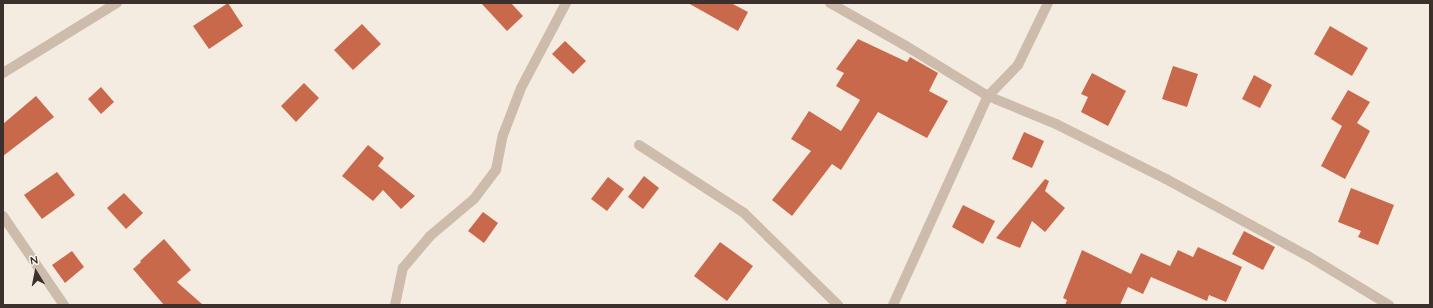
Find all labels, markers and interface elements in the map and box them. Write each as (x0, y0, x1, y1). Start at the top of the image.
north arrow (16, 252, 56, 292)
text: N (29, 253, 39, 268)

